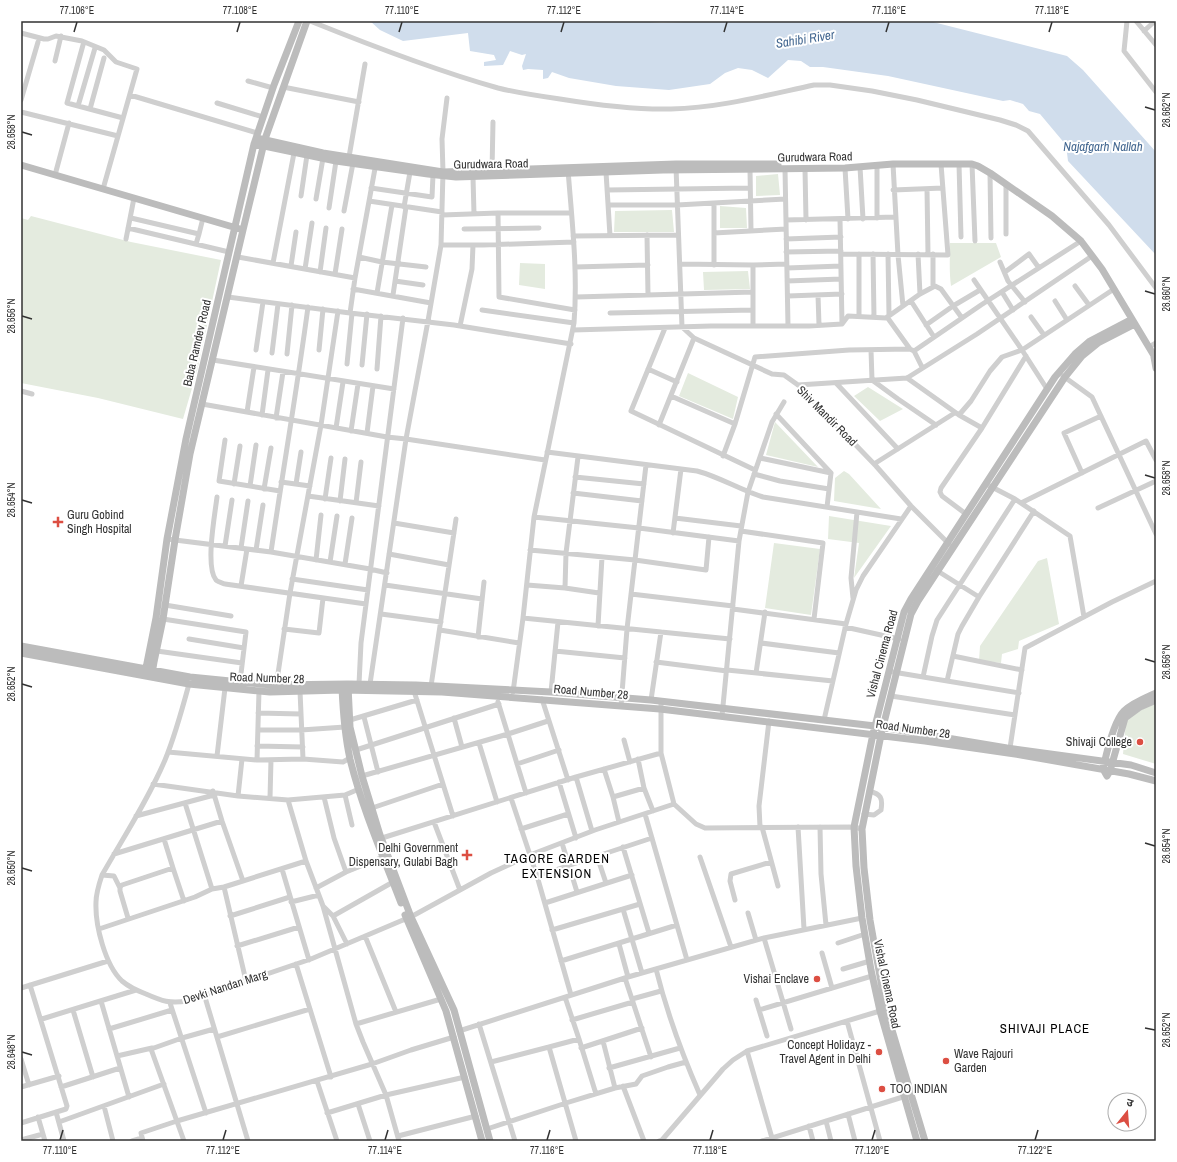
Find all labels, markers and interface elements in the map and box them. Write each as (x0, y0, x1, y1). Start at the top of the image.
text: 77.106°E (60, 4, 94, 17)
text: 77.108°E (223, 4, 257, 17)
text: 77.110°E (385, 4, 419, 17)
text: 77.112°E (547, 4, 581, 17)
text: 77.114°E (710, 4, 744, 17)
text: 77.116°E (872, 4, 906, 17)
text: 77.118°E (1035, 4, 1069, 17)
water label: Sahibi River (774, 26, 836, 52)
text: 28.662°N (1160, 92, 1173, 128)
text: 28.658°N (5, 114, 18, 150)
water label: Najafgarh Nallah (1063, 138, 1143, 155)
street label: Gurudwara Road (777, 148, 853, 166)
street label: Gurudwara Road (453, 155, 529, 173)
text: 28.660°N (1160, 276, 1173, 312)
text: 28.656°N (5, 298, 18, 334)
street label: Baba Ramdev Road (179, 298, 215, 388)
street label: Shiv Mandir Road (793, 382, 861, 450)
text: 28.658°N (1160, 460, 1173, 496)
text: 28.654°N (5, 482, 18, 518)
place label: Guru Gobind Singh Hospital (67, 507, 132, 537)
marker: Guru Gobind Singh Hospital (52, 516, 64, 528)
street label: Vishal Cinema Road (863, 608, 901, 700)
text: 28.656°N (1160, 644, 1173, 680)
text: 28.652°N (5, 666, 18, 702)
street label: Road Number 28 (229, 669, 305, 687)
street label: Road Number 28 (553, 681, 629, 703)
street label: Road Number 28 (875, 716, 951, 742)
place label: Shivaji College (1066, 734, 1132, 750)
marker: Shivaji College (1135, 737, 1145, 747)
text: 28.654°N (1160, 828, 1173, 864)
place label: Delhi Government Dispensary, Gulabi Bagh (349, 840, 458, 870)
marker: Delhi Government Dispensary, Gulabi Bagh (461, 849, 473, 861)
text: 28.650°N (5, 850, 18, 886)
district label: TAGORE GARDEN EXTENSION (504, 850, 610, 882)
street label: Vishal Cinema Road (870, 938, 904, 1030)
street label: Devki Nandan Marg (181, 966, 270, 1008)
place label: Vishai Enclave (744, 971, 809, 987)
marker: Vishai Enclave (812, 974, 822, 984)
text: 28.652°N (1160, 1012, 1173, 1048)
district label: SHIVAJI PLACE (1000, 1020, 1090, 1037)
text: 28.648°N (5, 1034, 18, 1070)
place label: Concept Holidayz - Travel Agent in Delhi (779, 1037, 872, 1067)
place label: Wave Rajouri Garden (954, 1046, 1013, 1076)
marker: Concept Holidayz - Travel Agent in Delhi (874, 1047, 884, 1057)
marker: Wave Rajouri Garden (941, 1056, 951, 1066)
place label: TOO INDIAN (890, 1081, 947, 1097)
marker: TOO INDIAN (877, 1084, 887, 1094)
north arrow (1107, 1092, 1147, 1132)
text: उ (1125, 1095, 1136, 1110)
text: 77.110°E (43, 1144, 77, 1157)
text: 77.112°E (206, 1144, 240, 1157)
text: 77.114°E (368, 1144, 402, 1157)
text: 77.116°E (530, 1144, 564, 1157)
text: 77.118°E (693, 1144, 727, 1157)
text: 77.120°E (855, 1144, 889, 1157)
text: 77.122°E (1018, 1144, 1052, 1157)

